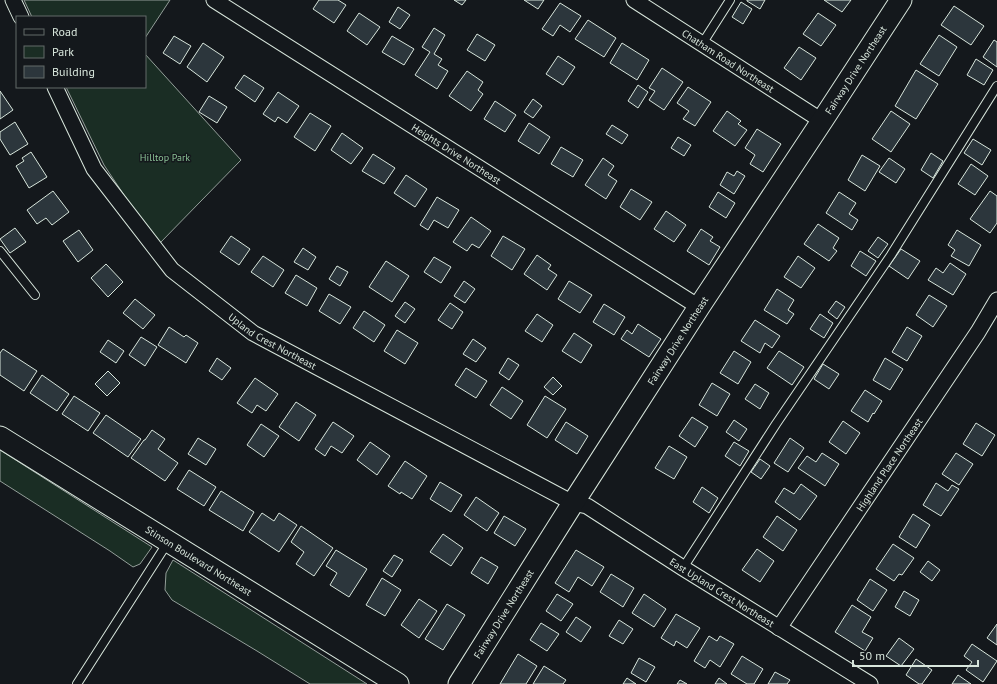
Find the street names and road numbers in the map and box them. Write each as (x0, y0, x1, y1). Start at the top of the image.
street label: Fairway Drive Northeast (822, 23, 889, 117)
street label: Chatham Road Northeast (680, 26, 777, 95)
street label: Heights Drive Northeast (409, 120, 504, 187)
street label: Fairway Drive Northeast (644, 293, 711, 387)
street label: Upland Crest Northeast (226, 310, 319, 372)
street label: Highland Place Northeast (853, 415, 925, 514)
street label: Stinson Boulevard Northeast (143, 523, 255, 599)
street label: East Upland Crest Northeast (667, 555, 777, 630)
street label: Fairway Drive Northeast (470, 566, 537, 661)

